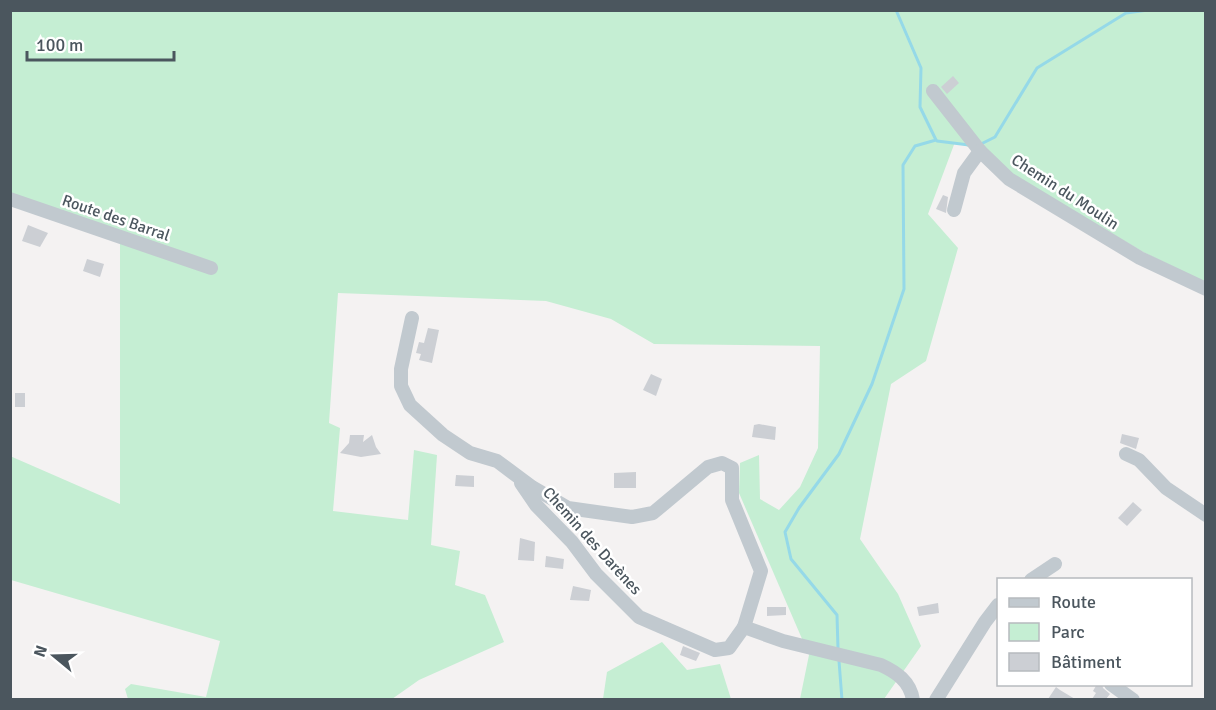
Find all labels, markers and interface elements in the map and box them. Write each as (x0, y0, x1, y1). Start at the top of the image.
scale bar (27, 24, 174, 62)
text: 100 m (36, 34, 83, 56)
street label: Chemin du Moulin (1007, 150, 1123, 234)
street label: Route des Barral (59, 190, 173, 246)
street label: Chemin des Darènes (538, 483, 646, 599)
legend (997, 578, 1192, 686)
text: Route (1051, 591, 1096, 613)
text: Parc (1051, 621, 1085, 643)
north arrow (24, 626, 84, 686)
text: N (29, 643, 52, 660)
text: Bâtiment (1051, 651, 1122, 673)

